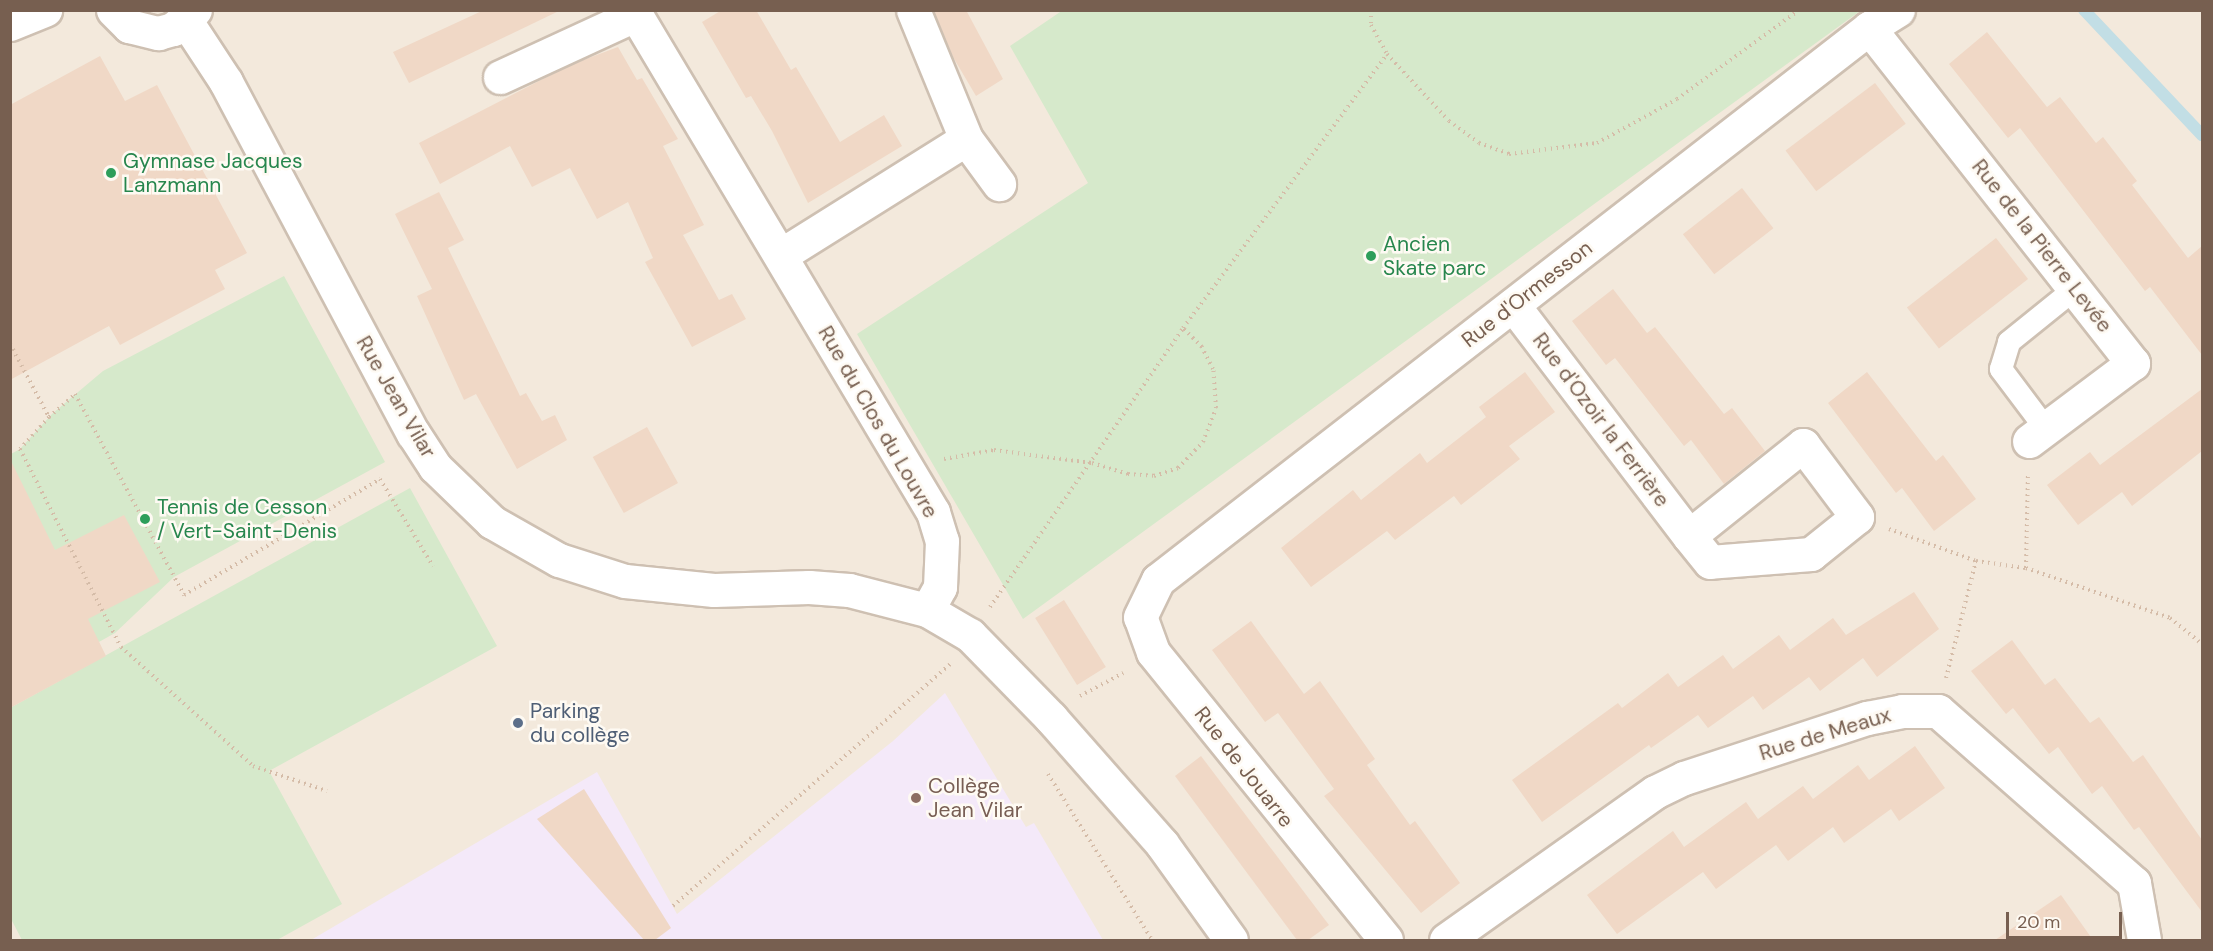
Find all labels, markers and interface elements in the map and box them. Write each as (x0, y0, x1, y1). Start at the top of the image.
place label: Gymnase Jacques Lanzmann (123, 148, 302, 198)
street label: Rue de la Pierre Levée (1967, 154, 2117, 338)
marker: Gymnase Jacques Lanzmann (104, 166, 118, 180)
place label: Ancien Skate parc (1383, 231, 1486, 281)
street label: Rue d'Ormesson (1457, 235, 1597, 353)
marker: Ancien Skate parc (1364, 249, 1378, 263)
street label: Rue du Clos du Louvre (813, 322, 943, 522)
street label: Rue d'Ozoir la Ferrière (1527, 328, 1675, 512)
street label: Rue Jean Vilar (351, 332, 441, 462)
place label: Tennis de Cesson / Vert-Saint-Denis (157, 494, 337, 544)
marker: Tennis de Cesson / Vert-Saint-Denis (138, 512, 152, 526)
place label: Parking du collège (530, 698, 630, 748)
street label: Rue de Jouarre (1189, 702, 1299, 832)
street label: Rue de Meaux (1756, 702, 1894, 766)
marker: Parking du collège (511, 716, 525, 730)
place label: Collège Jean Vilar (928, 773, 1022, 823)
marker: Collège Jean Vilar (909, 791, 923, 805)
scale bar (2009, 900, 2124, 938)
text: 20 m (2017, 910, 2060, 934)

